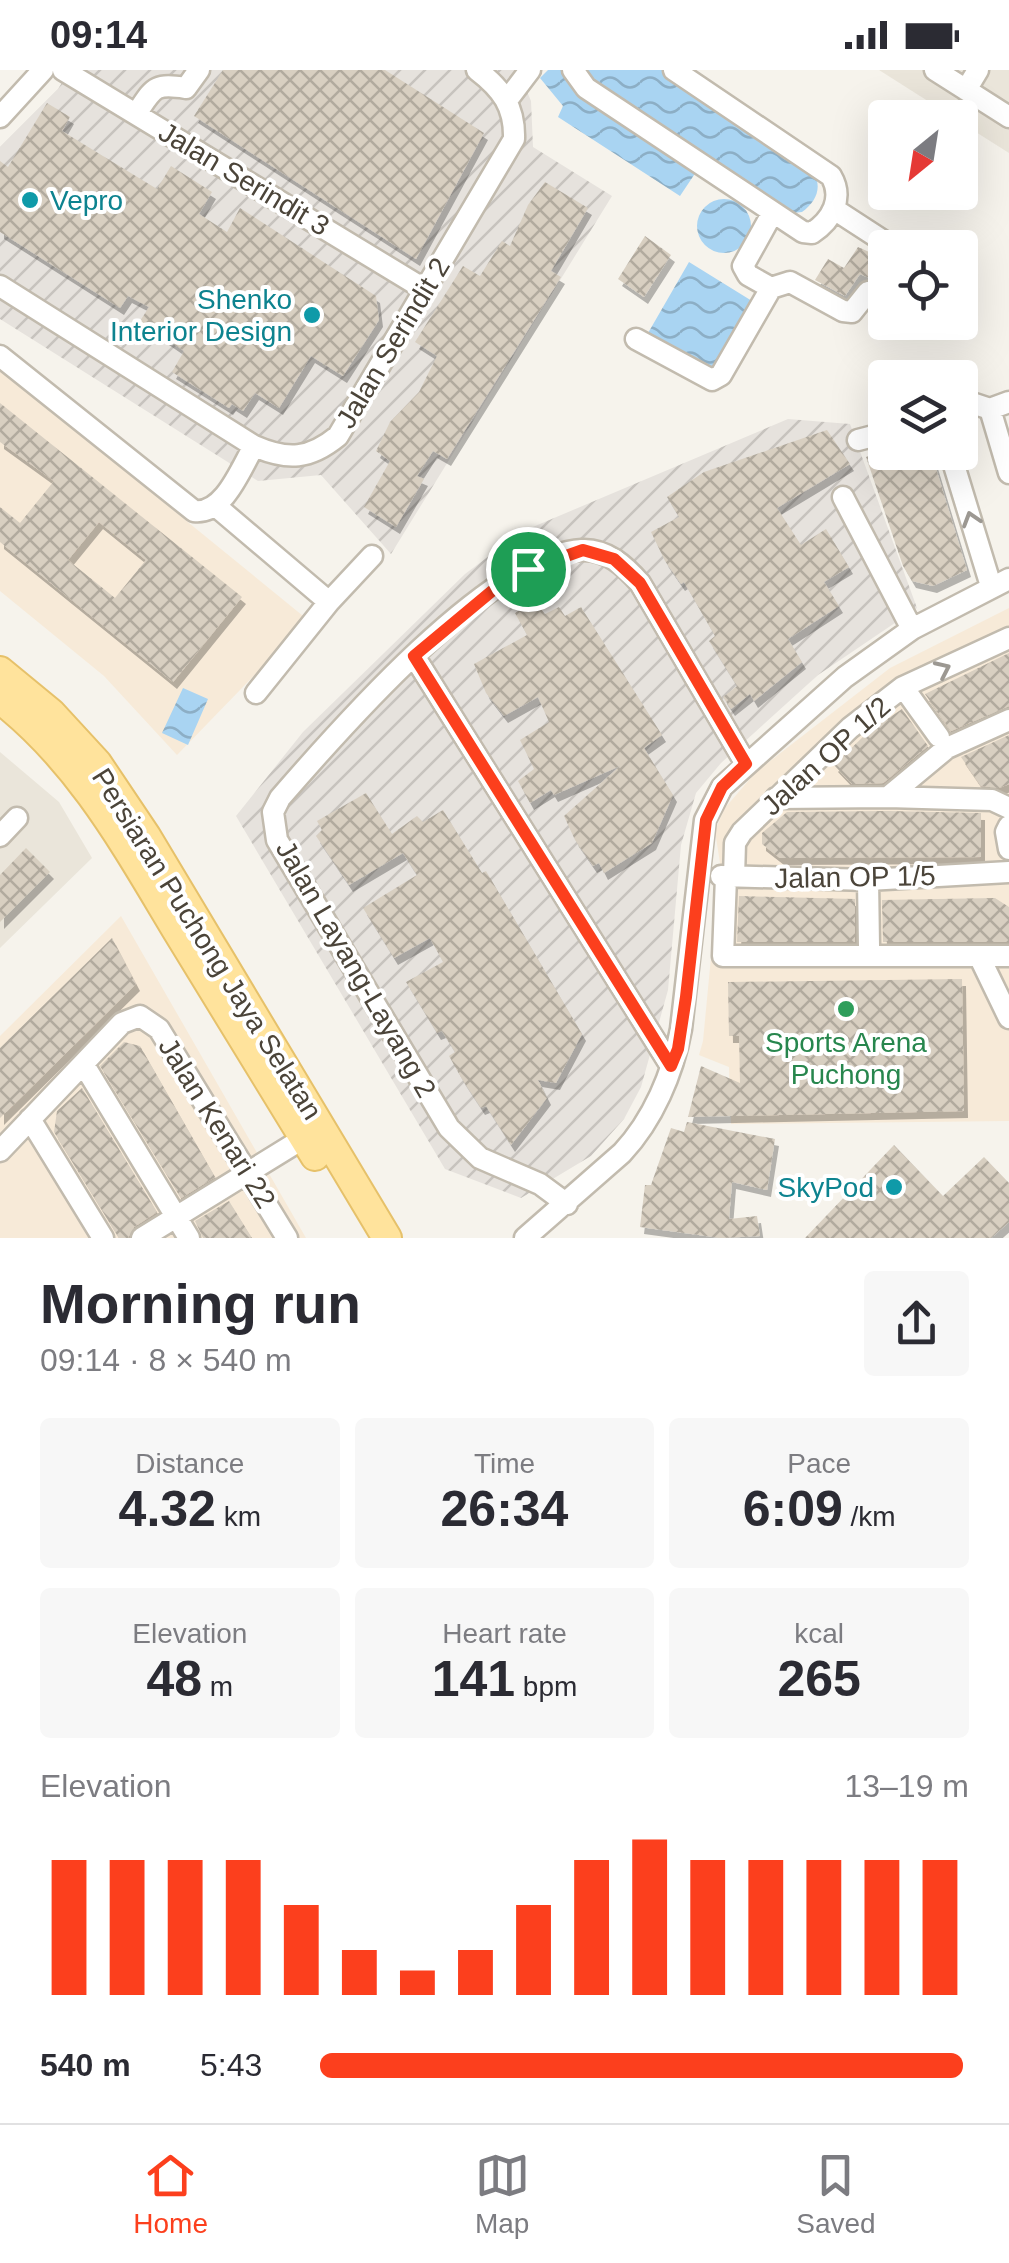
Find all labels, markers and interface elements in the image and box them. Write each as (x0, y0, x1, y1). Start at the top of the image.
text: 09:14 (50, 14, 147, 56)
north arrow (868, 100, 978, 210)
map controls (868, 100, 978, 470)
street label: Jalan Serindit 3 (153, 116, 335, 242)
place label: Vepro (50, 185, 123, 216)
marker: Vepro (19, 189, 41, 211)
button: locate (868, 230, 978, 340)
street label: Jalan Serindit 2 (330, 252, 456, 434)
place label: Shenko Interior Design (110, 284, 292, 347)
marker: Shenko Interior Design (301, 304, 323, 326)
button: layers (868, 360, 978, 470)
one-way arrow (962, 512, 983, 529)
pin (486, 527, 571, 612)
icon: arrive (501, 542, 556, 597)
one-way arrow (933, 661, 951, 681)
street label: Jalan OP 1/2 (756, 690, 896, 822)
street label: Persiaran Puchong Jaya Selatan (86, 763, 328, 1125)
street label: Jalan Layang-Layang 2 (270, 835, 442, 1103)
street label: Jalan OP 1/5 (774, 860, 936, 894)
marker: Sports Arena Puchong (835, 998, 857, 1020)
place label: Sports Arena Puchong (765, 1027, 927, 1090)
street label: Jalan Kenari 22 (152, 1032, 282, 1214)
place label: SkyPod (778, 1172, 874, 1203)
marker: SkyPod (883, 1176, 905, 1198)
button: share (864, 1271, 969, 1376)
text: Morning run (40, 1273, 361, 1335)
text: 09:14 · 8 × 540 m (40, 1342, 292, 1378)
text: Distance (135, 1448, 244, 1479)
text: Time (474, 1448, 535, 1479)
text: Pace (787, 1448, 851, 1479)
text: 4.32 (119, 1481, 216, 1537)
text: 26:34 (441, 1481, 568, 1537)
text: 6:09 (743, 1481, 843, 1537)
text: km (216, 1501, 261, 1532)
text: /km (843, 1501, 896, 1532)
text: Elevation (132, 1618, 247, 1649)
text: Heart rate (442, 1618, 567, 1649)
text: kcal (794, 1618, 844, 1649)
text: 48 (146, 1651, 202, 1707)
text: 141 (432, 1651, 515, 1707)
text: 265 (777, 1651, 861, 1707)
text: m (202, 1671, 233, 1702)
text: bpm (515, 1671, 577, 1702)
text: Elevation (40, 1768, 172, 1804)
text: 13–19 m (844, 1768, 969, 1804)
text: 540 m (40, 2047, 131, 2083)
text: 5:43 (200, 2047, 262, 2083)
tab: Home (133, 2148, 208, 2240)
tab: Map (475, 2148, 530, 2240)
tab: Saved (796, 2148, 876, 2240)

